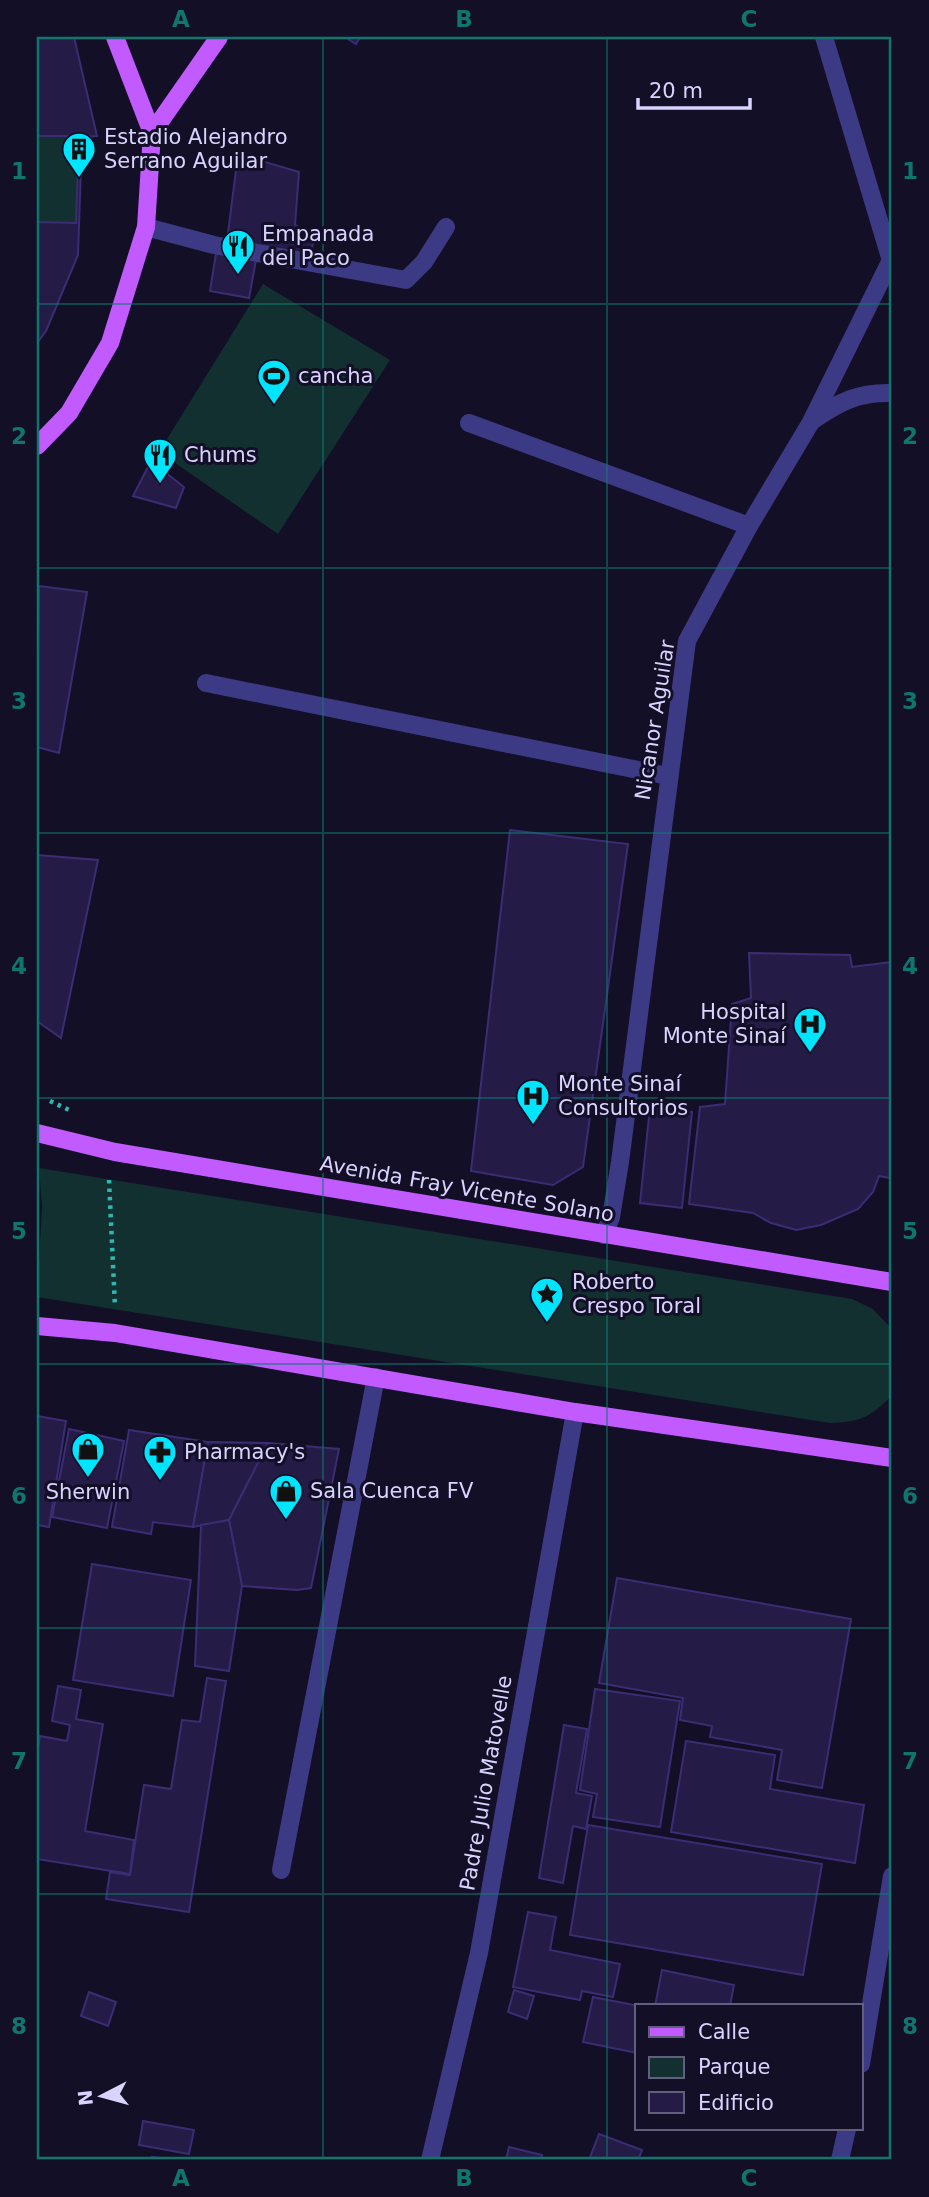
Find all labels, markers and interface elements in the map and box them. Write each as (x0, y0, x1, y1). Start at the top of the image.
text: A (172, 6, 190, 32)
text: B (455, 6, 473, 32)
text: C (741, 6, 757, 32)
scale bar (638, 66, 750, 110)
text: 20 m (649, 79, 703, 103)
place label: Estadio Alejandro Serrano Aguilar (104, 125, 287, 173)
building icon: Estadio Alejandro Serrano Aguilar (60, 130, 98, 179)
text: 1 (11, 158, 27, 184)
text: 1 (902, 158, 918, 184)
place label: Empanada del Paco (262, 222, 374, 270)
restaurant icon: Empanada del Paco (219, 227, 257, 276)
sports icon: cancha (255, 357, 293, 406)
place label: cancha (298, 364, 373, 388)
text: 2 (11, 423, 27, 449)
text: 2 (902, 423, 918, 449)
restaurant icon: Chums (141, 436, 179, 485)
place label: Chums (184, 443, 257, 467)
street label: Nicanor Aguilar (631, 638, 680, 802)
text: 3 (11, 688, 27, 714)
text: 3 (902, 688, 918, 714)
text: 4 (11, 953, 27, 979)
text: 4 (902, 953, 918, 979)
place label: Hospital Monte Sinaí (663, 1000, 787, 1048)
hospital icon: Hospital Monte Sinaí (791, 1005, 829, 1054)
place label: Monte Sinaí Consultorios (558, 1072, 688, 1120)
hospital icon: Monte Sinaí Consultorios (514, 1077, 552, 1126)
street label: Avenida Fray Vicente Solano (318, 1151, 616, 1227)
text: 5 (11, 1218, 27, 1244)
text: 5 (902, 1218, 918, 1244)
place label: Roberto Crespo Toral (572, 1270, 701, 1318)
place icon: Roberto Crespo Toral (528, 1275, 566, 1324)
shop icon: Sherwin (69, 1430, 107, 1479)
pharmacy icon: Pharmacy's (141, 1433, 179, 1482)
place label: Pharmacy's (184, 1440, 305, 1464)
shop icon: Sala Cuenca FV (267, 1472, 305, 1521)
place label: Sala Cuenca FV (310, 1479, 474, 1503)
place label: Sherwin (46, 1480, 130, 1504)
text: 6 (11, 1483, 27, 1509)
text: 6 (902, 1483, 918, 1509)
street label: Padre Julio Matovelle (455, 1673, 517, 1893)
text: 7 (11, 1748, 27, 1774)
text: 7 (902, 1748, 918, 1774)
legend (635, 2004, 862, 2130)
text: 8 (11, 2013, 27, 2039)
text: 8 (902, 2013, 918, 2039)
text: Calle (698, 2020, 750, 2044)
text: Parque (698, 2055, 770, 2079)
north arrow (66, 2060, 136, 2130)
text: N (73, 2089, 97, 2107)
text: Edificio (698, 2091, 774, 2115)
text: A (172, 2165, 190, 2191)
text: B (455, 2165, 473, 2191)
text: C (741, 2165, 757, 2191)

